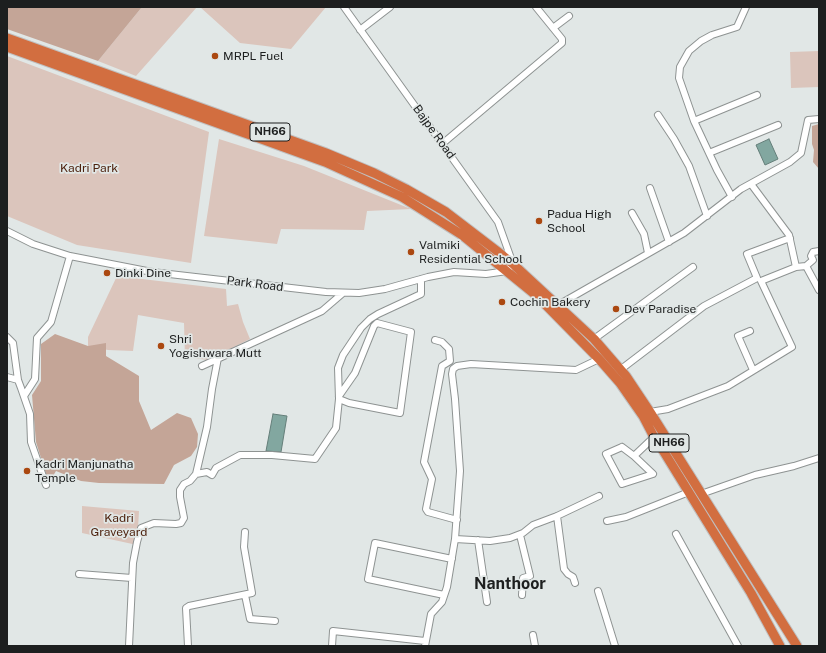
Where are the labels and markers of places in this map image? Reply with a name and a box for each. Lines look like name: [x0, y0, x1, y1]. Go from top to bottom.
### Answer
place label: MRPL Fuel: [223, 49, 284, 63]
marker: MRPL Fuel: [210, 51, 220, 61]
place label: Padua High School: [547, 207, 611, 235]
marker: Padua High School: [534, 216, 544, 226]
place label: Valmiki Residential School: [419, 238, 523, 266]
marker: Valmiki Residential School: [406, 247, 416, 257]
place label: Dinki Dine: [115, 266, 171, 280]
marker: Dinki Dine: [102, 268, 112, 278]
place label: Cochin Bakery: [510, 295, 590, 309]
marker: Cochin Bakery: [497, 297, 507, 307]
place label: Dev Paradise: [624, 302, 696, 316]
marker: Dev Paradise: [611, 304, 621, 314]
place label: Shri Yogishwara Mutt: [169, 332, 262, 360]
marker: Shri Yogishwara Mutt: [156, 341, 166, 351]
place label: Kadri Manjunatha Temple: [35, 457, 133, 485]
marker: Kadri Manjunatha Temple: [22, 466, 32, 476]

